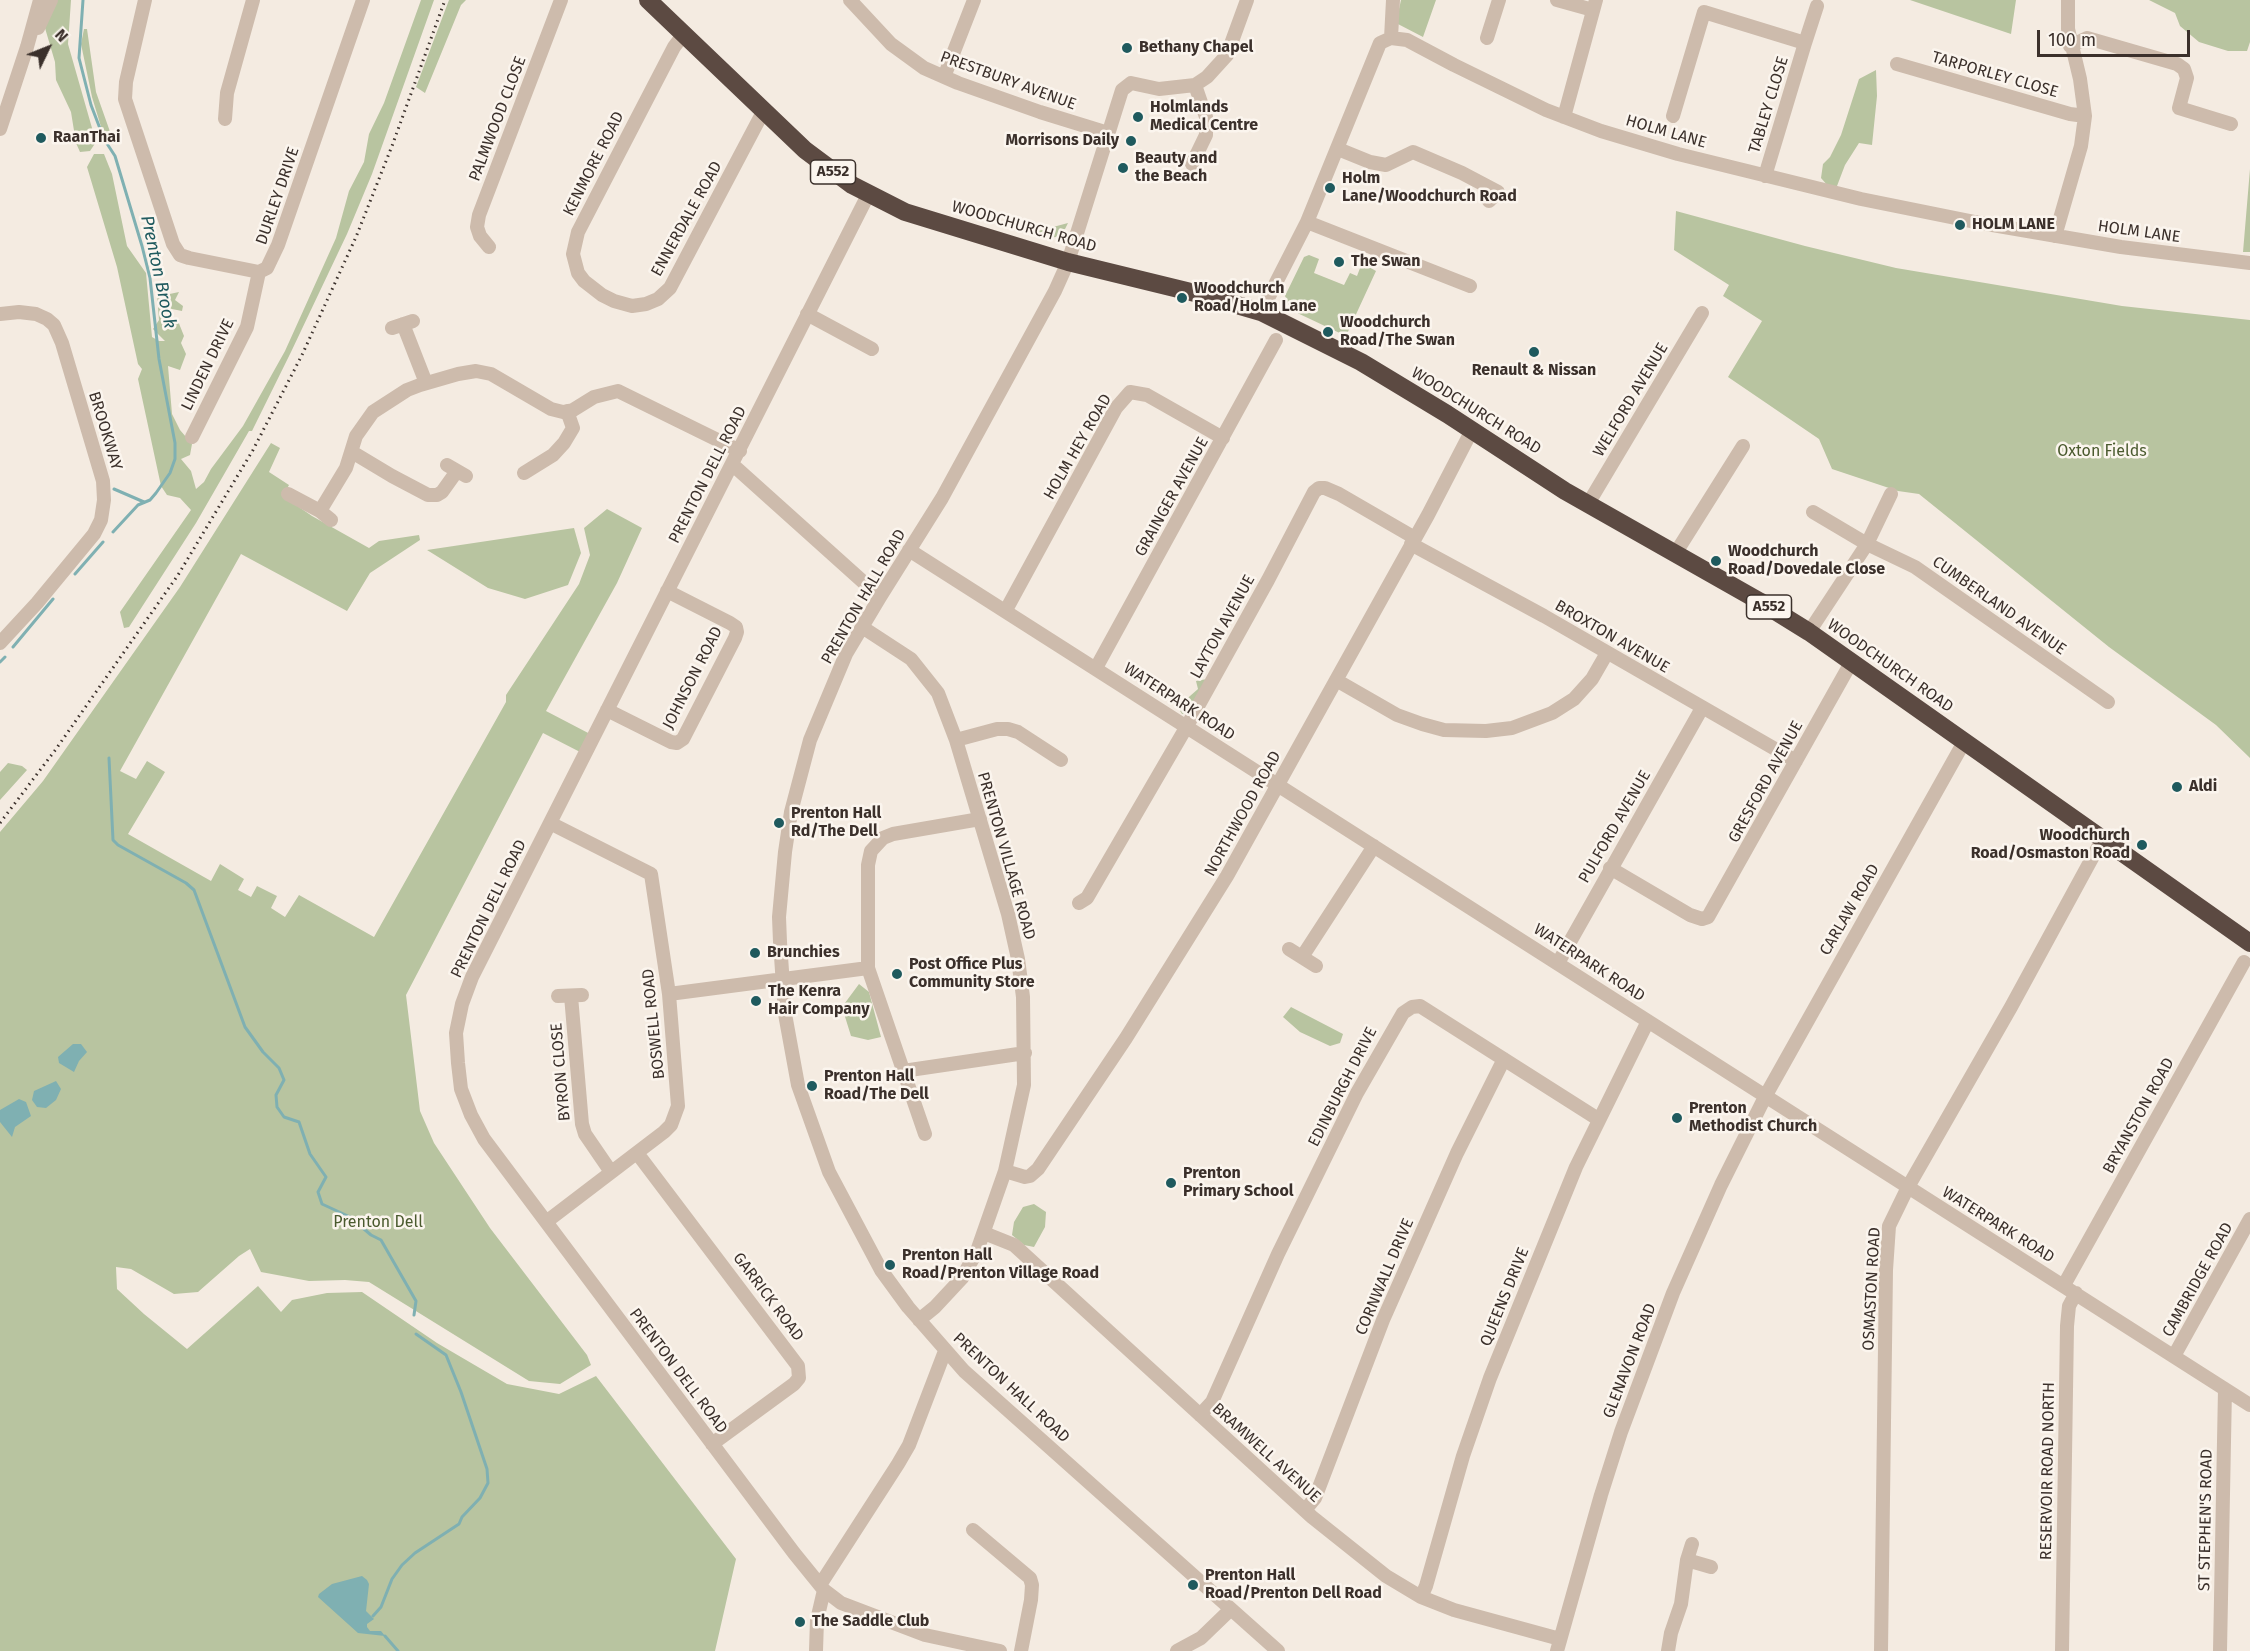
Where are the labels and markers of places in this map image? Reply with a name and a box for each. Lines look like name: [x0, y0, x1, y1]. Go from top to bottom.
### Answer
place label: Bethany Chapel: [1139, 38, 1253, 58]
marker: Bethany Chapel: [1120, 41, 1134, 55]
place label: Holmlands Medical Centre: [1150, 98, 1258, 136]
marker: Holmlands Medical Centre: [1131, 110, 1145, 124]
place label: RaanThai: [53, 128, 121, 148]
marker: RaanThai: [34, 131, 48, 145]
place label: Morrisons Daily: [1005, 131, 1119, 151]
marker: Morrisons Daily: [1124, 134, 1138, 148]
place label: Beauty and the Beach: [1135, 149, 1217, 187]
marker: Beauty and the Beach: [1116, 161, 1130, 175]
place label: Holm Lane/Woodchurch Road: [1342, 169, 1517, 207]
marker: Holm Lane/Woodchurch Road: [1323, 181, 1337, 195]
place label: HOLM LANE: [1972, 215, 2055, 235]
marker: HOLM LANE: [1953, 218, 1967, 232]
place label: The Swan: [1351, 252, 1420, 272]
marker: The Swan: [1332, 255, 1346, 269]
place label: Woodchurch Road/Holm Lane: [1194, 279, 1316, 317]
marker: Woodchurch Road/Holm Lane: [1175, 291, 1189, 305]
place label: Woodchurch Road/The Swan: [1340, 313, 1455, 351]
marker: Woodchurch Road/The Swan: [1321, 325, 1335, 339]
marker: Renault & Nissan: [1527, 345, 1541, 359]
place label: Renault & Nissan: [1472, 361, 1596, 381]
place label: Woodchurch Road/Dovedale Close: [1728, 542, 1885, 580]
marker: Woodchurch Road/Dovedale Close: [1709, 554, 1723, 568]
place label: Aldi: [2189, 777, 2217, 797]
marker: Aldi: [2170, 780, 2184, 794]
place label: Prenton Hall Rd/The Dell: [791, 804, 881, 842]
marker: Prenton Hall Rd/The Dell: [772, 816, 786, 830]
place label: Woodchurch Road/Osmaston Road: [1971, 826, 2130, 864]
marker: Woodchurch Road/Osmaston Road: [2135, 838, 2149, 852]
place label: Brunchies: [767, 943, 840, 963]
marker: Brunchies: [748, 946, 762, 960]
place label: Post Office Plus Community Store: [909, 955, 1034, 993]
marker: Post Office Plus Community Store: [890, 967, 904, 981]
place label: The Kenra Hair Company: [768, 982, 869, 1020]
marker: The Kenra Hair Company: [749, 994, 763, 1008]
place label: Prenton Hall Road/The Dell: [824, 1067, 929, 1105]
marker: Prenton Hall Road/The Dell: [805, 1079, 819, 1093]
place label: Prenton Methodist Church: [1689, 1099, 1817, 1137]
marker: Prenton Methodist Church: [1670, 1111, 1684, 1125]
place label: Prenton Primary School: [1183, 1164, 1293, 1202]
marker: Prenton Primary School: [1164, 1176, 1178, 1190]
place label: Prenton Hall Road/Prenton Village Road: [902, 1246, 1099, 1284]
marker: Prenton Hall Road/Prenton Village Road: [883, 1258, 897, 1272]
place label: Prenton Hall Road/Prenton Dell Road: [1205, 1566, 1382, 1604]
marker: Prenton Hall Road/Prenton Dell Road: [1186, 1578, 1200, 1592]
place label: The Saddle Club: [812, 1612, 929, 1632]
marker: The Saddle Club: [793, 1615, 807, 1629]

